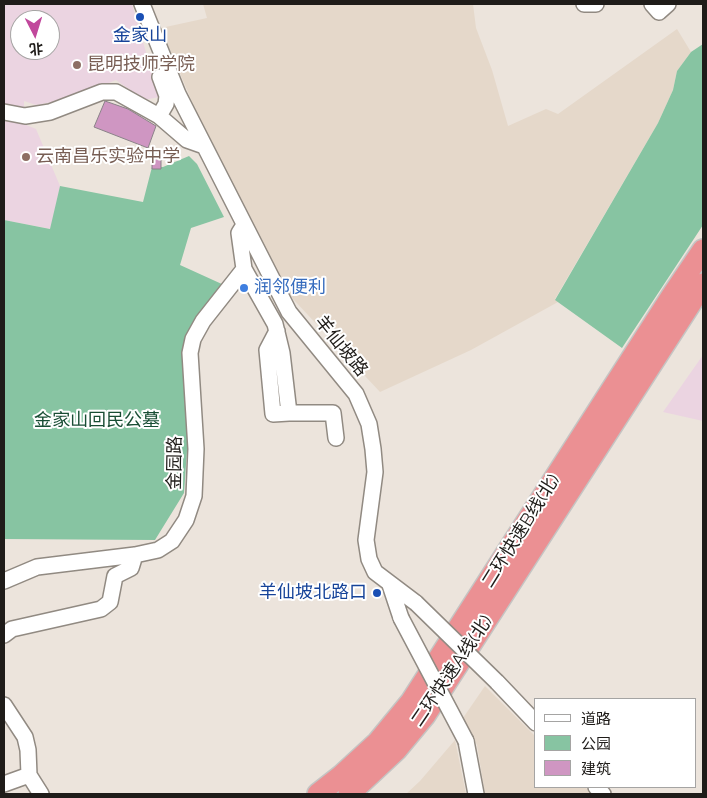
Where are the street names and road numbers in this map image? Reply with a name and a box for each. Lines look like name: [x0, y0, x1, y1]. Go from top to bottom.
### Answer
street label: 羊仙坡路: [310, 311, 372, 381]
street label: 金园路: [164, 436, 186, 490]
street label: 二环快速B线(北): [477, 470, 565, 592]
street label: 二环快速A线(北): [407, 611, 497, 731]

